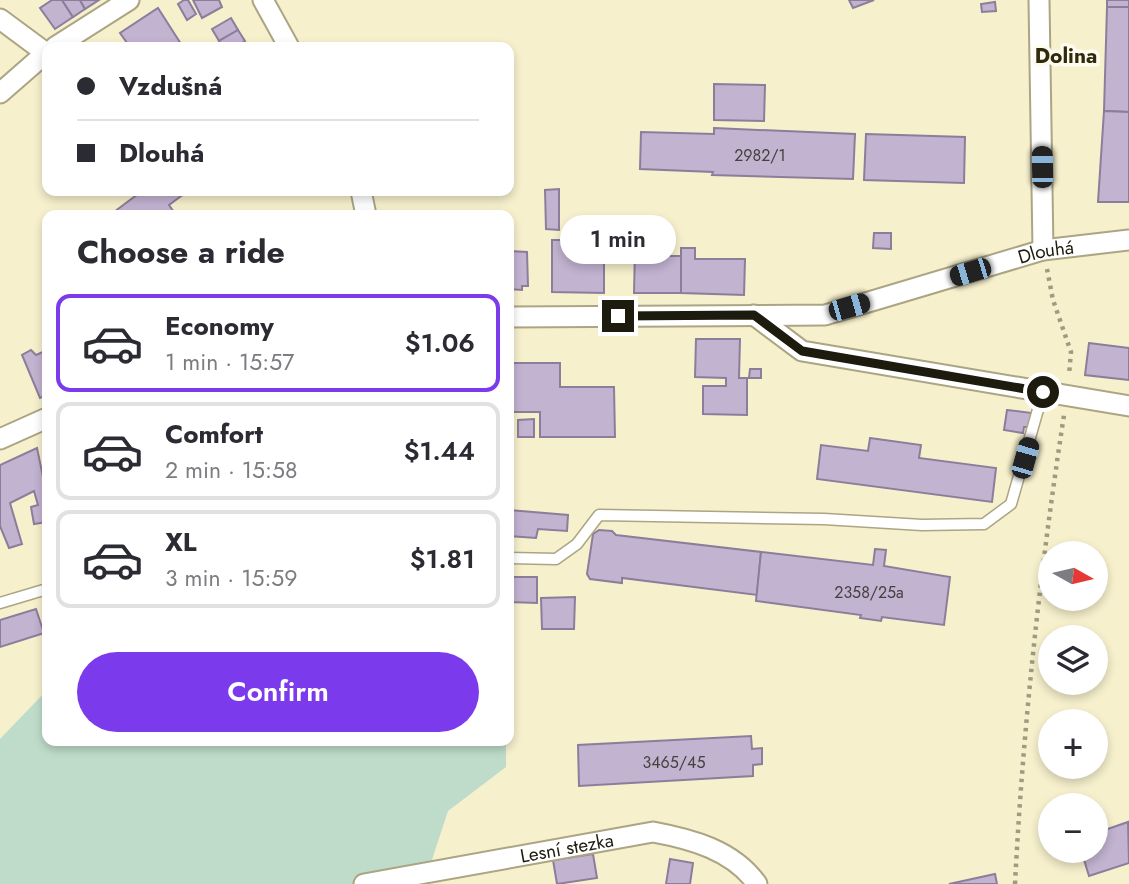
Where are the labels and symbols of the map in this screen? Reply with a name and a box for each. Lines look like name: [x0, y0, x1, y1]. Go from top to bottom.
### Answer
district label: Dolina: [1035, 41, 1097, 71]
house number: 2982/1: [734, 144, 786, 167]
car: [1032, 146, 1053, 188]
callout: 1 min: [560, 215, 676, 264]
street label: Dlouhá: [1014, 234, 1075, 271]
car: [947, 256, 994, 288]
car: [826, 291, 873, 323]
route end: [602, 300, 634, 332]
route start: [1027, 376, 1059, 408]
car: [1010, 435, 1041, 481]
north arrow: [1038, 541, 1108, 611]
house number: 2358/25a: [834, 581, 904, 604]
house number: 3465/45: [643, 751, 705, 774]
street label: Lesní stezka: [518, 826, 616, 870]

